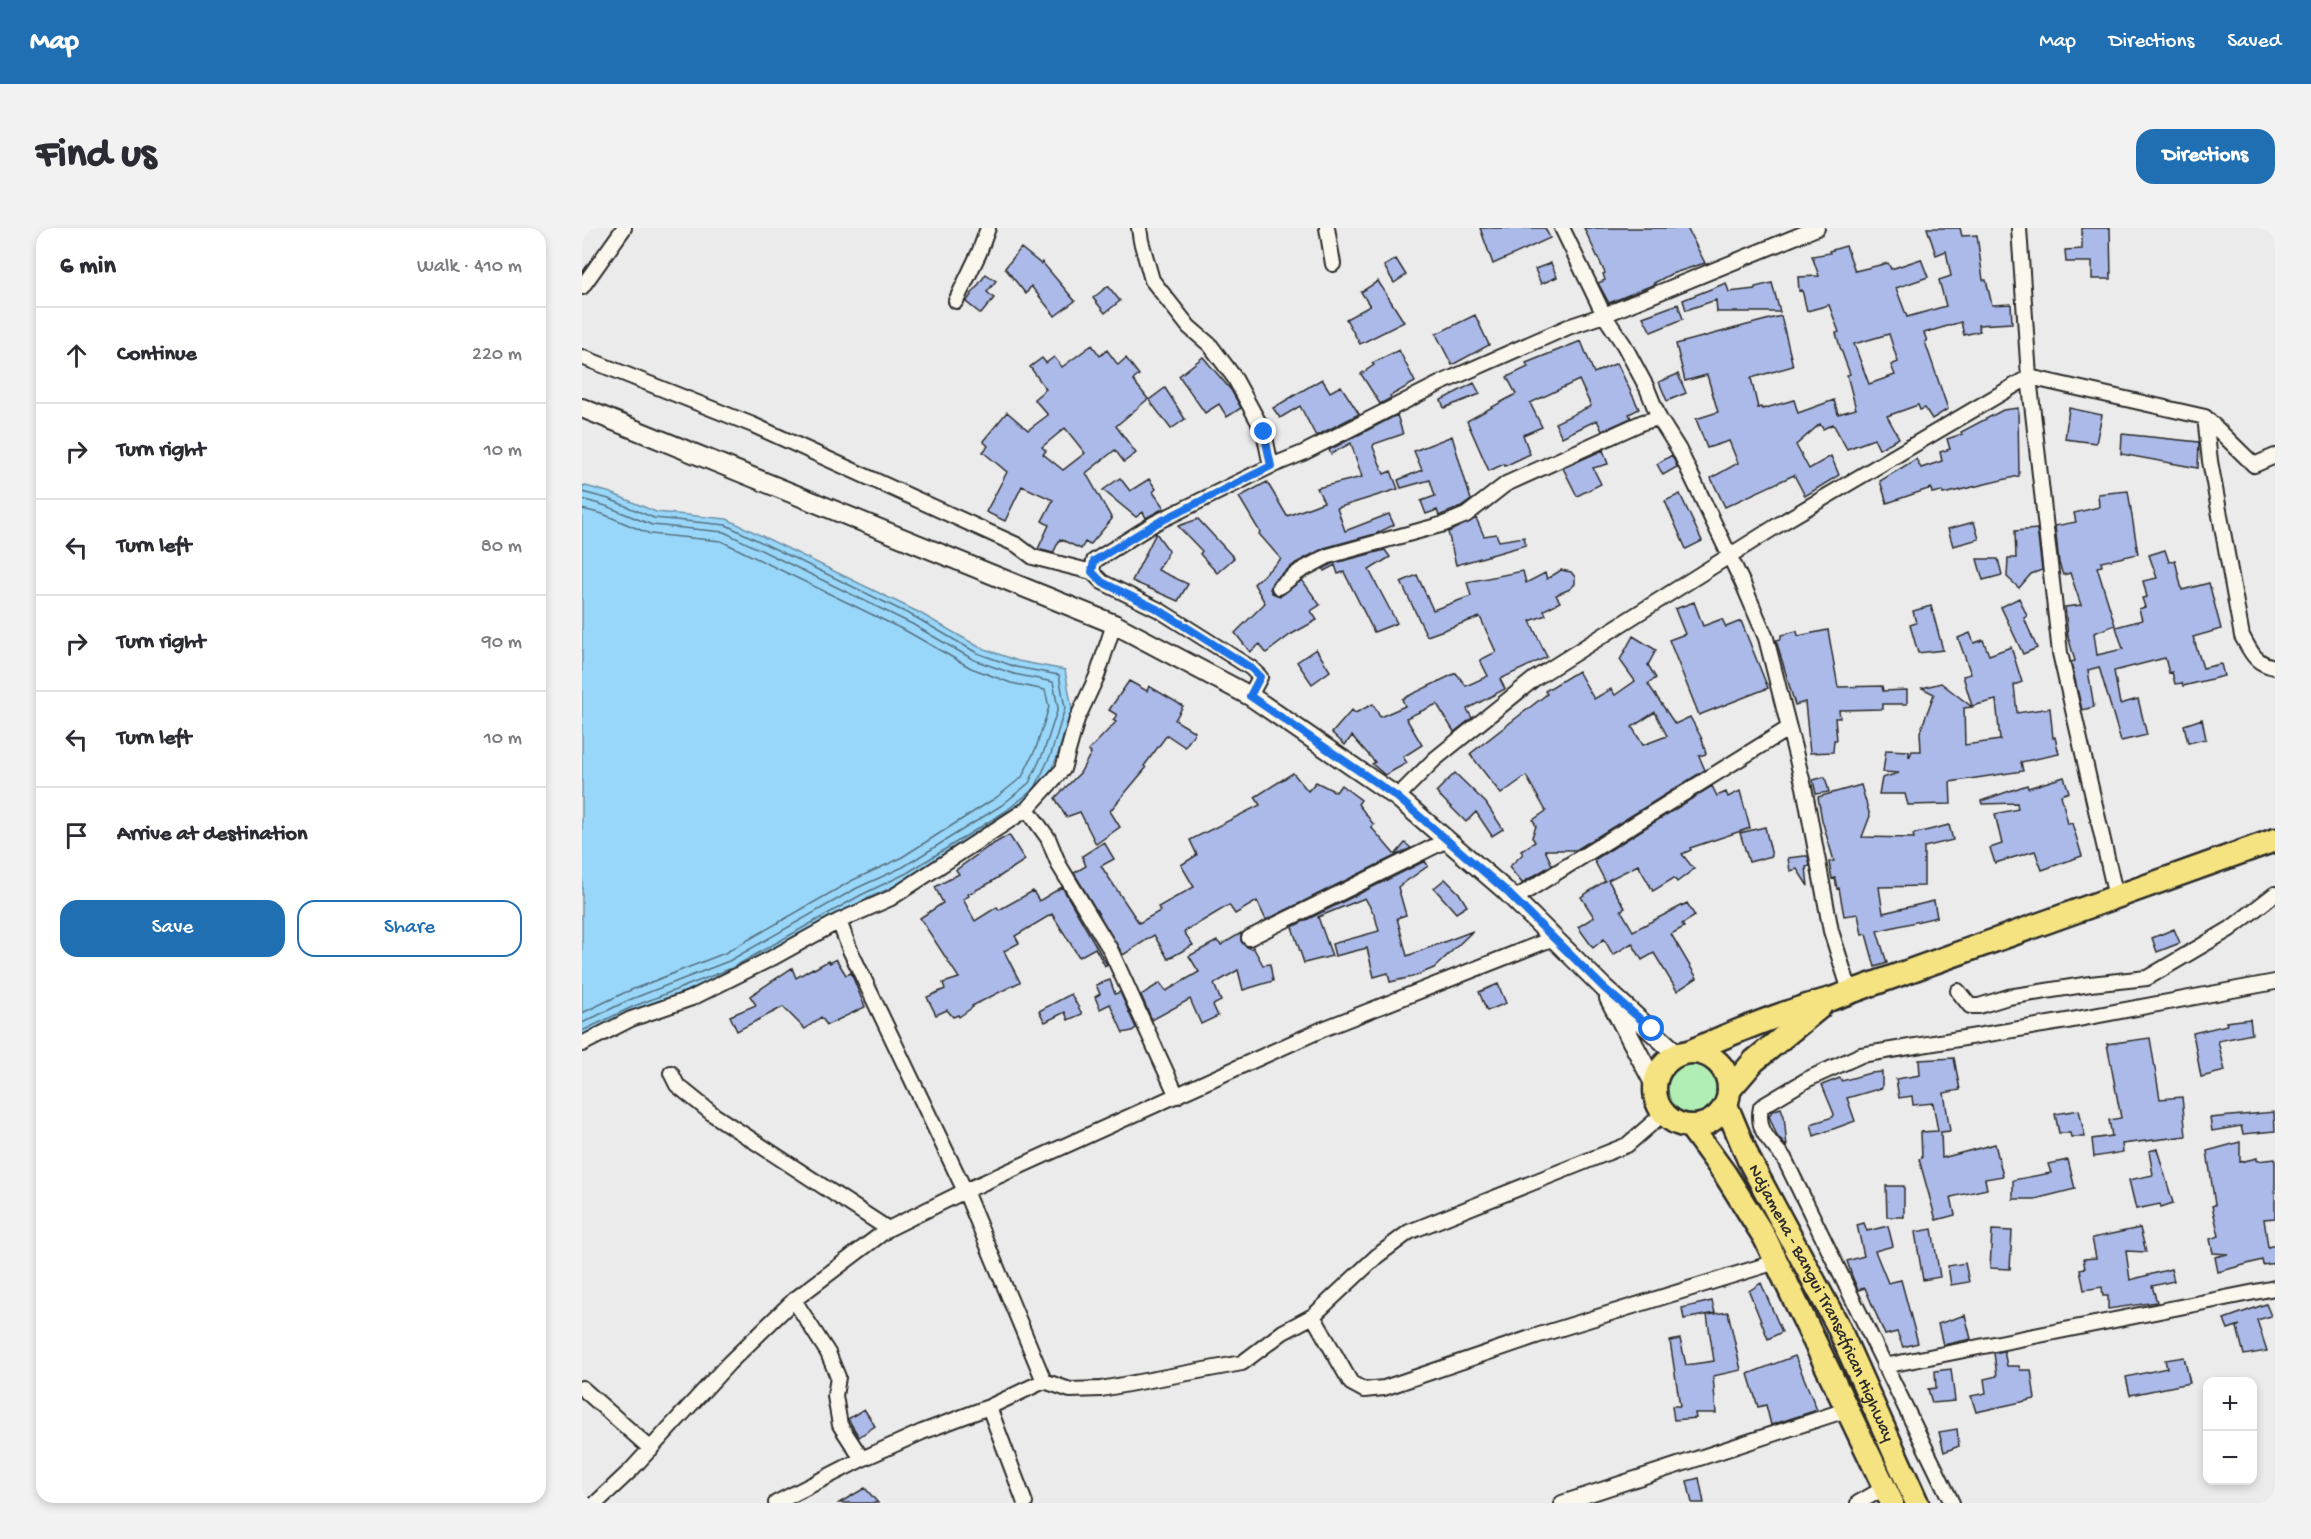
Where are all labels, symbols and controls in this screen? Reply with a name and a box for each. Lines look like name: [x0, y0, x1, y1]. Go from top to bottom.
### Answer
text: Map: [30, 26, 79, 59]
text: Map: [2039, 30, 2076, 55]
text: Directions: [2109, 30, 2194, 55]
text: Saved: [2227, 30, 2281, 55]
button: Directions: [2136, 129, 2275, 184]
text: Find us: [36, 132, 156, 181]
text: 6 min: [60, 252, 116, 283]
text: Walk · 410 m: [417, 256, 522, 279]
icon: ahead: [60, 339, 93, 372]
text: Continue: [117, 342, 197, 368]
text: 220 m: [472, 344, 522, 367]
route end: [1250, 418, 1276, 444]
icon: right: [60, 435, 93, 468]
text: Turn right: [117, 438, 205, 464]
text: 10 m: [484, 440, 522, 463]
icon: left: [60, 531, 93, 564]
text: Turn left: [117, 534, 191, 560]
text: 80 m: [481, 536, 522, 559]
icon: right: [60, 627, 93, 660]
text: Turn right: [117, 630, 205, 656]
text: 90 m: [482, 632, 522, 655]
icon: left: [60, 723, 93, 756]
text: Turn left: [117, 726, 191, 752]
text: 10 m: [484, 728, 522, 751]
icon: arrive: [60, 819, 93, 852]
text: Arrive at destination: [117, 822, 307, 848]
button: Save: [60, 900, 285, 957]
button: Share: [297, 900, 522, 957]
route start: [1638, 1015, 1664, 1041]
street label: Ndjamena - Bangui Transafrican Highway: [1743, 1161, 1899, 1445]
map controls: [2203, 1377, 2257, 1485]
button: +: [2203, 1377, 2257, 1431]
button: −: [2203, 1431, 2257, 1485]

